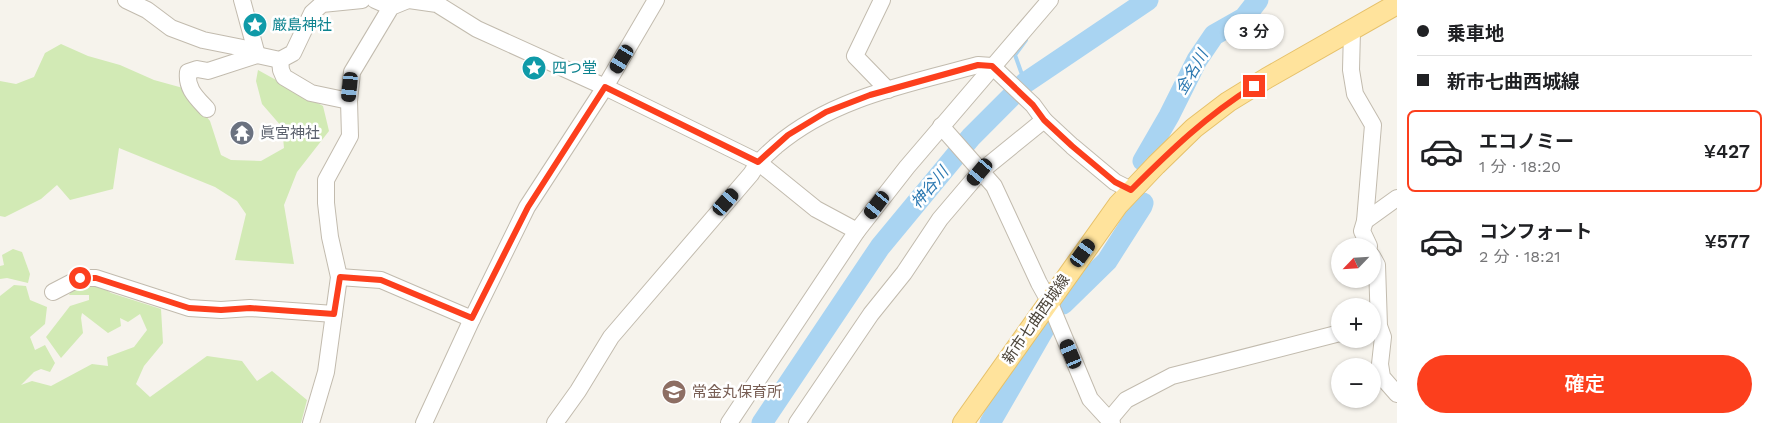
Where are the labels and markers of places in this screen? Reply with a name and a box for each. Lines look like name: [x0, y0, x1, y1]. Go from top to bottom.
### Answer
place icon: 厳島神社: [242, 12, 268, 38]
place label: 厳島神社: [272, 16, 332, 34]
place icon: 四つ堂: [521, 55, 547, 81]
place label: 四つ堂: [552, 59, 597, 77]
temple icon: 眞宮神社: [229, 120, 255, 146]
place label: 眞宮神社: [260, 124, 320, 142]
school or university icon: 常金丸保育所: [661, 379, 687, 405]
place label: 常金丸保育所: [692, 383, 782, 401]

